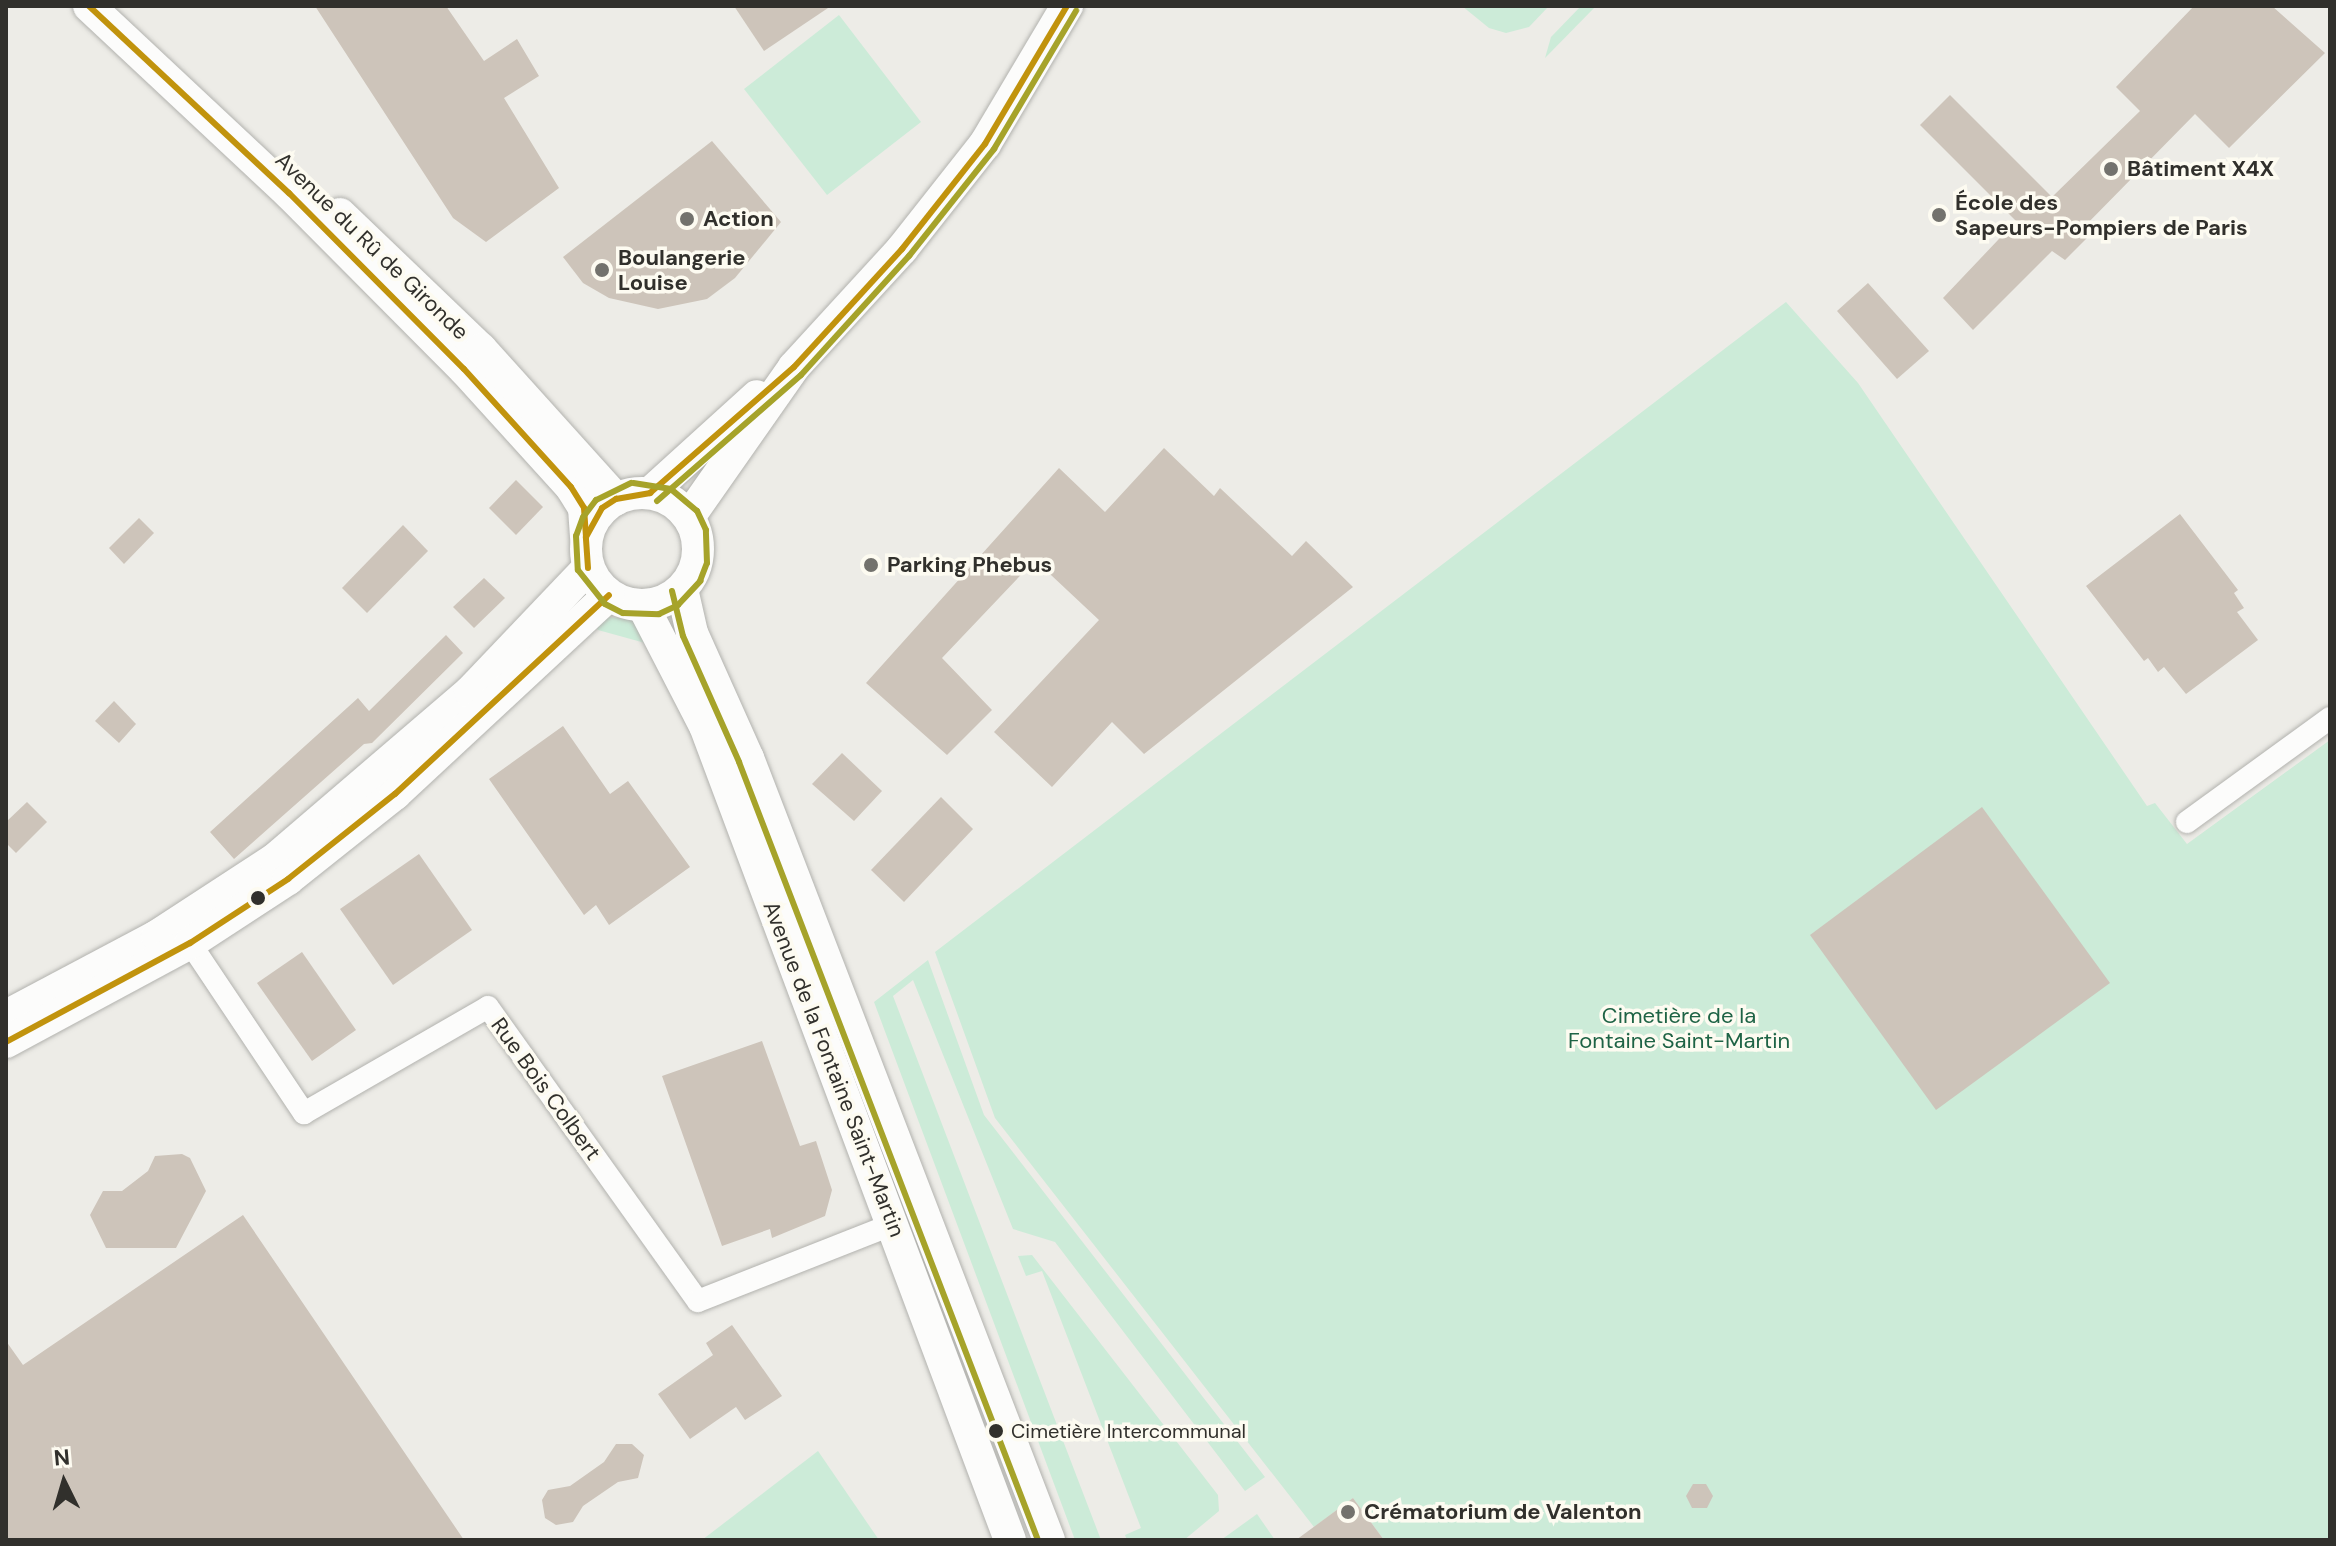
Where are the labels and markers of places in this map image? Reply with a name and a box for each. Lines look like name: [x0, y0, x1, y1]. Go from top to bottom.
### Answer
place label: Bâtiment X4X: [2127, 156, 2274, 182]
marker: Bâtiment X4X: [2102, 160, 2120, 178]
place label: École des Sapeurs-Pompiers de Paris: [1955, 189, 2248, 240]
place label: Action: [703, 206, 774, 232]
marker: École des Sapeurs-Pompiers de Paris: [1930, 206, 1948, 224]
marker: Action: [678, 210, 696, 228]
place label: Boulangerie Louise: [618, 244, 746, 296]
marker: Boulangerie Louise: [593, 261, 611, 279]
place label: Parking Phebus: [887, 552, 1052, 578]
marker: Parking Phebus: [862, 556, 880, 574]
unlabelled marker: [250, 890, 266, 906]
place label: Cimetière Intercommunal: [1011, 1419, 1246, 1443]
marker: Cimetière Intercommunal: [988, 1423, 1004, 1439]
place label: Crématorium de Valenton: [1364, 1499, 1642, 1525]
marker: Crématorium de Valenton: [1339, 1503, 1357, 1521]

